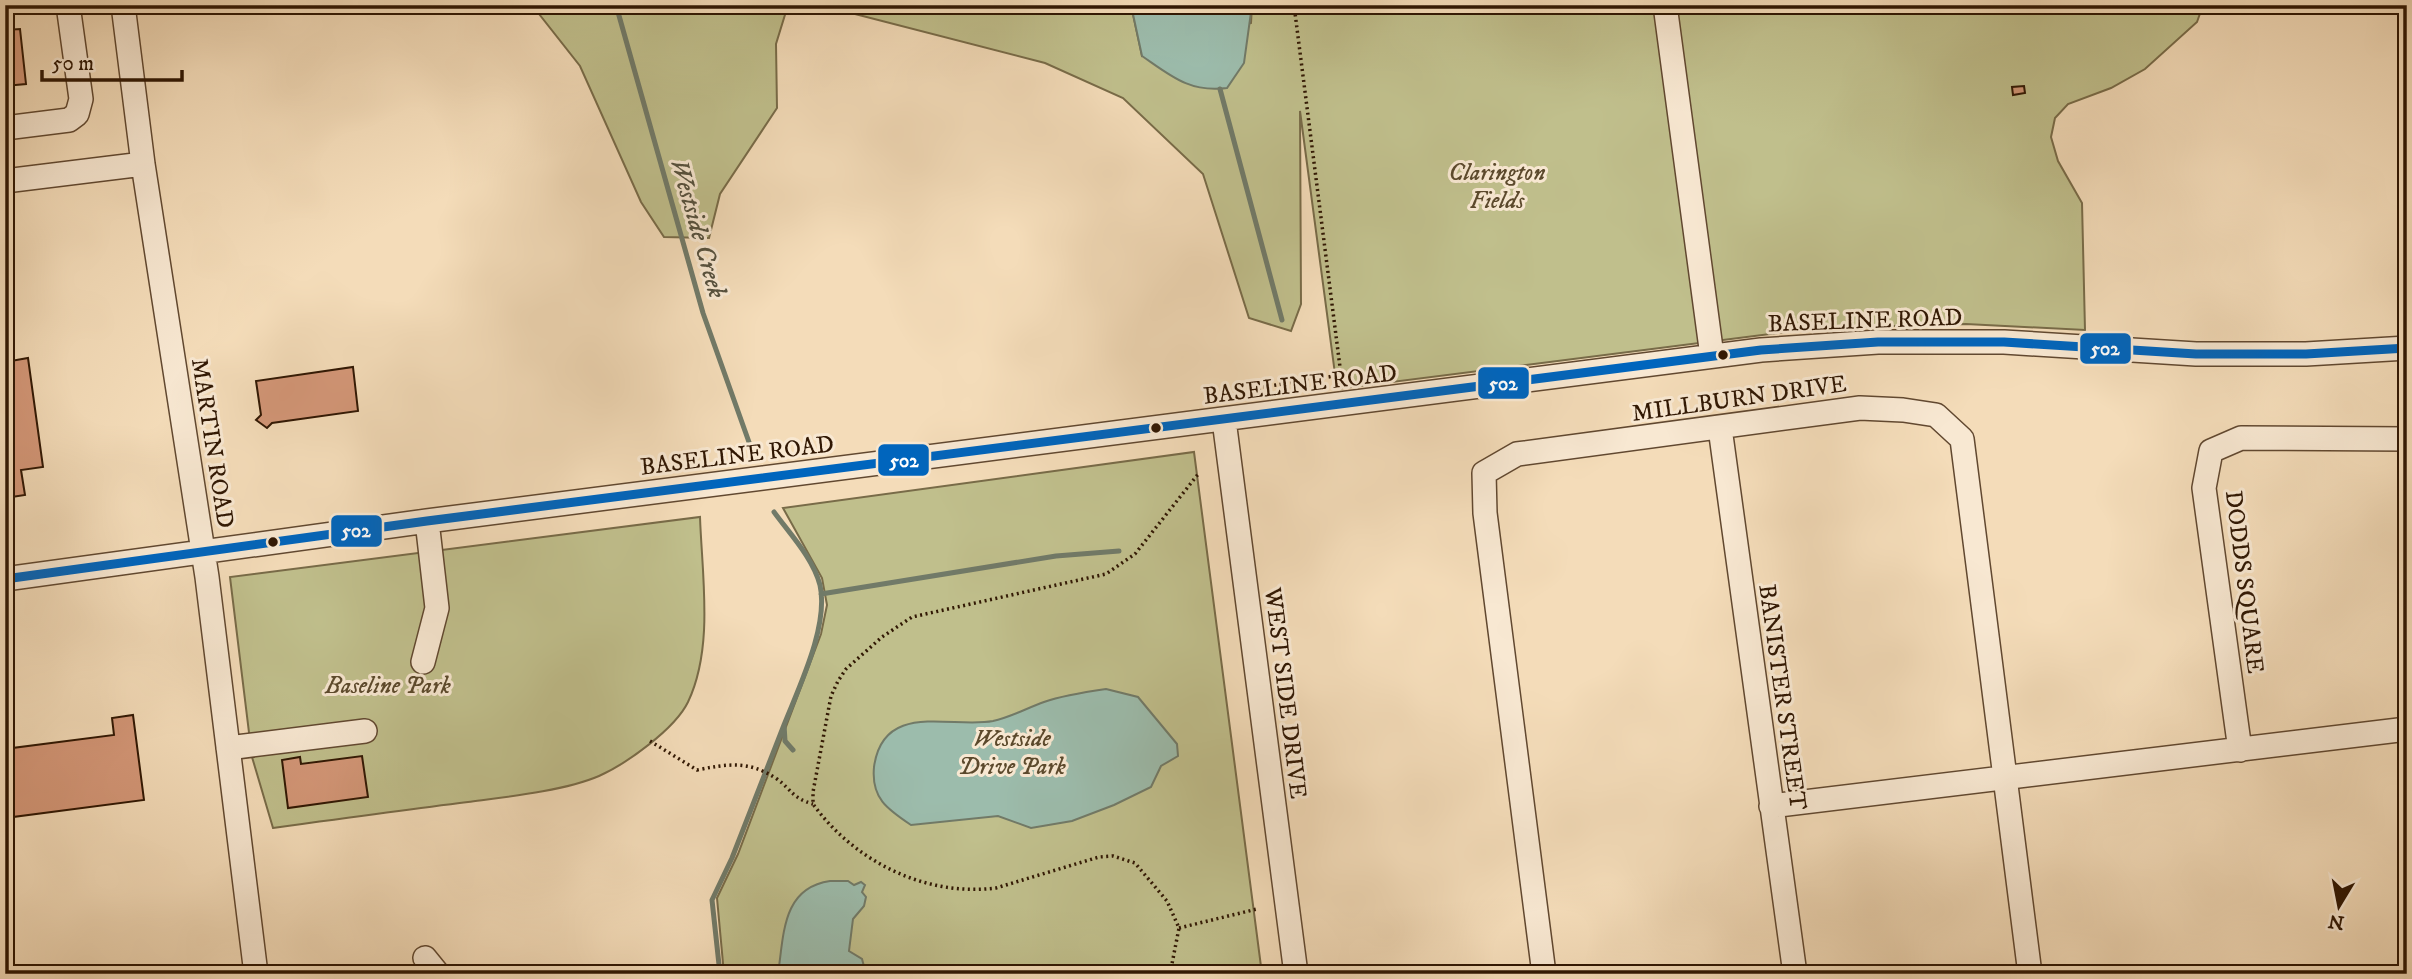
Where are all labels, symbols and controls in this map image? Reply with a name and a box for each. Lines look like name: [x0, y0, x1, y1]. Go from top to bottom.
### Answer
scale bar: [42, 38, 182, 82]
text: 50 m: [52, 51, 94, 77]
water label: Westside Creek: [662, 155, 733, 302]
park label: Clarington Fields: [1449, 158, 1545, 216]
street label: BASELINE ROAD: [1767, 303, 1963, 339]
line badge: 502: [2079, 332, 2132, 365]
text: 502: [2089, 338, 2120, 361]
unlabelled marker: [1716, 348, 1730, 362]
street label: MARTIN ROAD: [184, 356, 240, 530]
street label: BASELINE ROAD: [1202, 358, 1399, 412]
line badge: 502: [1477, 366, 1530, 400]
street label: MILLBURN DRIVE: [1630, 369, 1848, 429]
text: 502: [1487, 373, 1518, 396]
unlabelled marker: [1149, 421, 1163, 435]
street label: BASELINE ROAD: [639, 429, 836, 483]
line badge: 502: [877, 443, 930, 477]
text: 502: [888, 450, 919, 473]
street label: DODDS SQUARE: [2218, 489, 2270, 675]
line badge: 502: [330, 514, 383, 548]
text: 502: [340, 520, 371, 543]
unlabelled marker: [266, 535, 280, 549]
street label: BANISTER STREET: [1751, 582, 1813, 812]
street label: WEST SIDE DRIVE: [1257, 585, 1313, 801]
park label: Baseline Park: [324, 671, 451, 701]
park label: Westside Drive Park: [958, 724, 1066, 782]
north arrow: [2304, 870, 2374, 940]
text: N: [2326, 909, 2346, 934]

